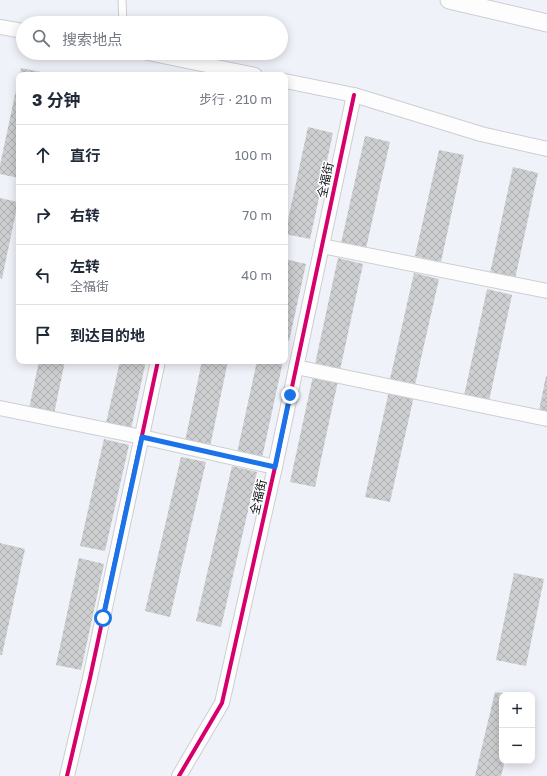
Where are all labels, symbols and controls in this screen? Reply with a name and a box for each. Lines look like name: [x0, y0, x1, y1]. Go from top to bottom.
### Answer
search box: [16, 16, 288, 60]
icon: search: [30, 27, 52, 49]
text: 搜索地点: [62, 30, 122, 48]
text: 3 分钟: [32, 89, 81, 110]
text: 步行 · 210 m: [199, 91, 272, 107]
icon: ahead: [32, 144, 54, 166]
text: 直行: [70, 146, 100, 164]
text: 100 m: [235, 147, 272, 163]
street label: 全福街: [314, 161, 336, 199]
icon: right: [32, 204, 54, 226]
text: 右转: [70, 206, 100, 224]
text: 70 m: [242, 207, 272, 223]
text: 左转: [70, 257, 100, 275]
icon: left: [32, 264, 54, 286]
text: 40 m: [241, 267, 272, 283]
text: 全福街: [70, 278, 109, 294]
icon: arrive: [32, 324, 54, 346]
text: 到达目的地: [70, 326, 145, 344]
route end: [281, 386, 299, 404]
street label: 全福街: [247, 478, 269, 516]
route start: [94, 609, 112, 627]
map controls: [499, 692, 535, 764]
button: +: [499, 692, 535, 728]
button: −: [499, 728, 535, 764]

